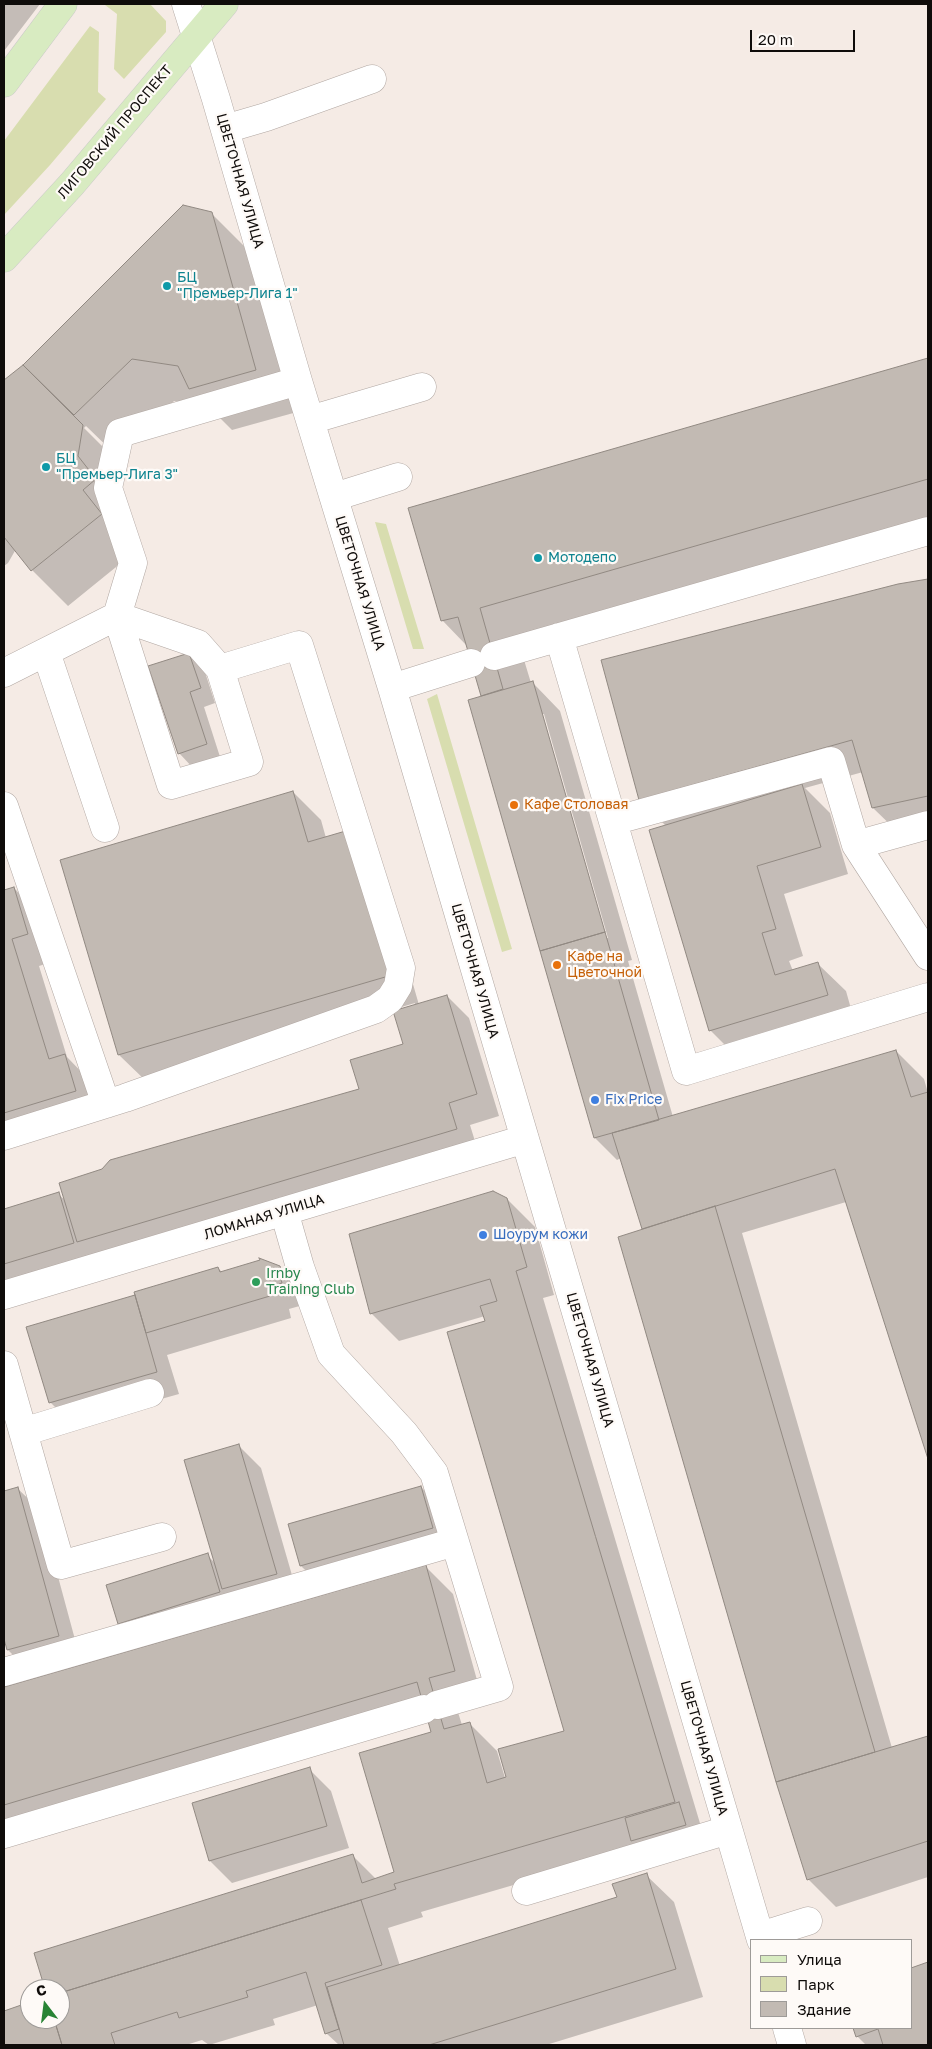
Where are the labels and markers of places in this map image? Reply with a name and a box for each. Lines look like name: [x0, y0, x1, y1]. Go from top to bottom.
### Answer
place label: БЦ "Премьер-Лига 1": [177, 270, 298, 302]
marker: БЦ "Премьер-Лига 1": [161, 280, 173, 292]
place label: БЦ "Премьер-Лига 3": [56, 451, 178, 484]
marker: БЦ "Премьер-Лига 3": [40, 461, 52, 473]
place label: Мотодепо: [548, 550, 617, 566]
marker: Мотодепо: [532, 552, 544, 564]
place label: Кафе Столовая: [524, 797, 628, 813]
marker: Кафе Столовая: [508, 799, 520, 811]
place label: Кафе на Цветочной: [567, 949, 642, 982]
marker: Кафе на Цветочной: [551, 959, 563, 971]
place label: Fix Price: [605, 1092, 662, 1108]
marker: Fix Price: [589, 1094, 601, 1106]
place label: Шоурум кожи: [493, 1227, 588, 1243]
marker: Шоурум кожи: [477, 1229, 489, 1241]
place label: Irnby Training Club: [266, 1266, 355, 1298]
marker: Irnby Training Club: [250, 1276, 262, 1288]

